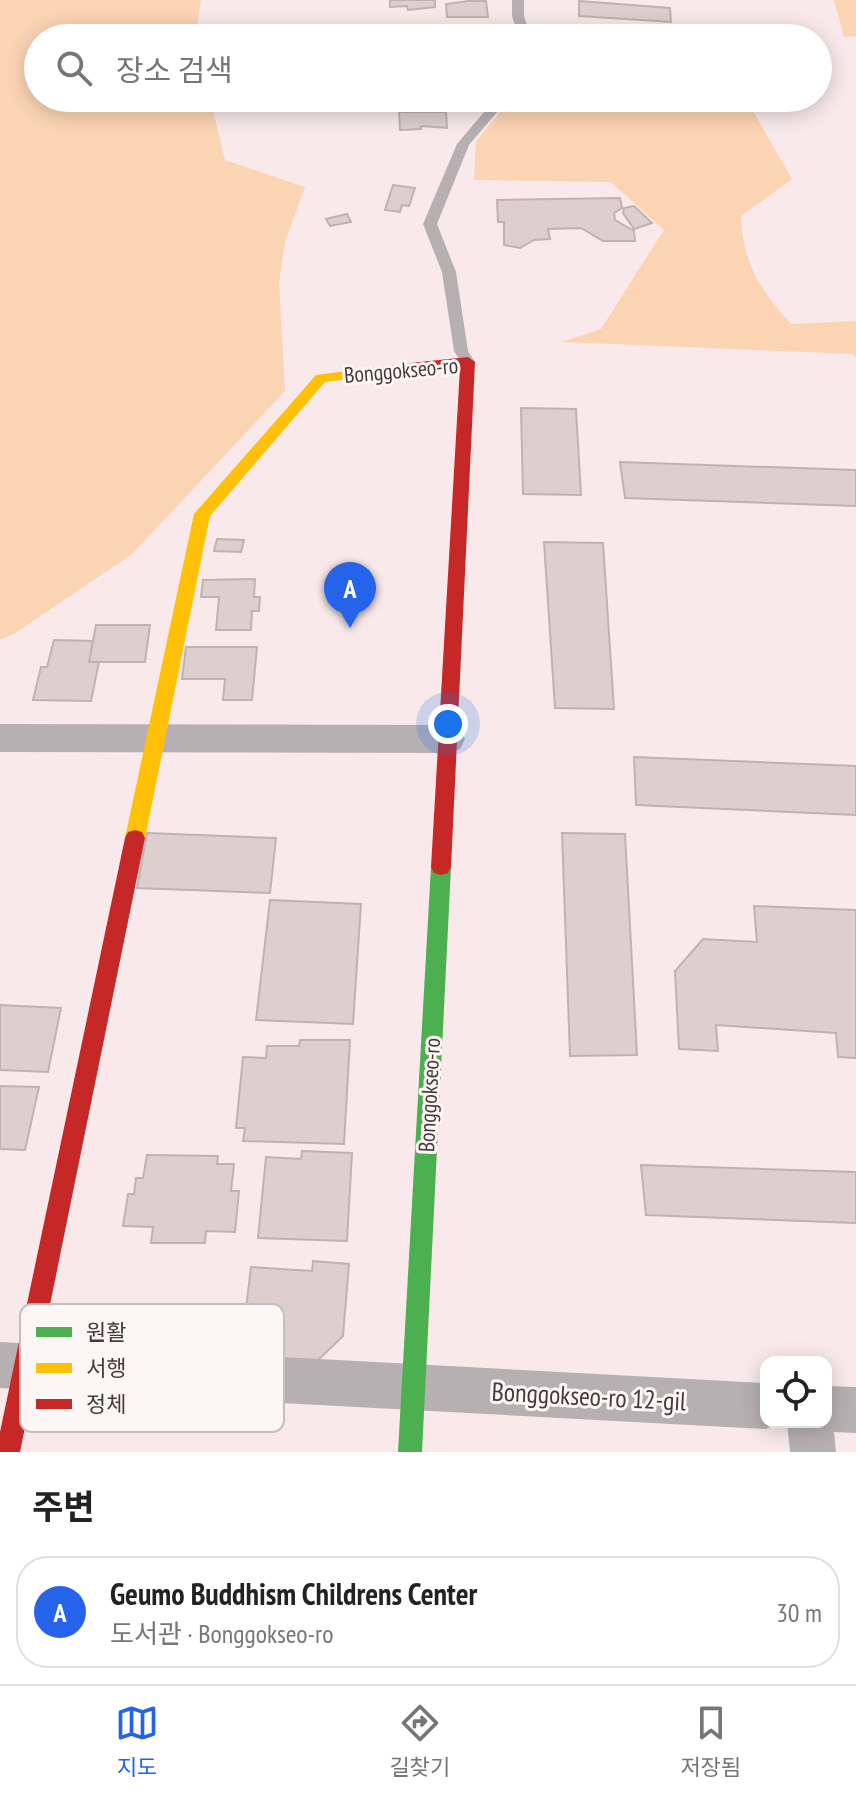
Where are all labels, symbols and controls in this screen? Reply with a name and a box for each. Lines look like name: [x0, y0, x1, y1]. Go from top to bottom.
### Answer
search box: [24, 24, 832, 112]
icon: search: [52, 46, 96, 90]
text: 장소 검색: [116, 50, 233, 89]
street label: Bonggokseo-ro: [343, 351, 459, 389]
pin: A: [324, 562, 376, 628]
your location: [428, 704, 468, 744]
street label: Bonggokseo-ro: [412, 1037, 446, 1153]
legend: [20, 1304, 284, 1432]
text: 원활: [86, 1318, 126, 1346]
text: 서행: [86, 1354, 126, 1382]
map controls: [760, 1356, 832, 1428]
button: locate: [760, 1356, 832, 1428]
street label: Bonggokseo-ro 12-gil: [491, 1374, 687, 1418]
text: 정체: [86, 1390, 126, 1418]
text: 주변: [32, 1484, 95, 1528]
text: Geumo Buddhism Childrens Center: [110, 1574, 477, 1613]
text: A: [53, 1596, 67, 1629]
text: 30 m: [776, 1596, 822, 1629]
text: 도서관 · Bonggokseo-ro: [110, 1617, 333, 1650]
tab: 지도: [115, 1701, 159, 1781]
tab: 길찾기: [389, 1701, 450, 1781]
tab: 저장됨: [680, 1701, 741, 1781]

